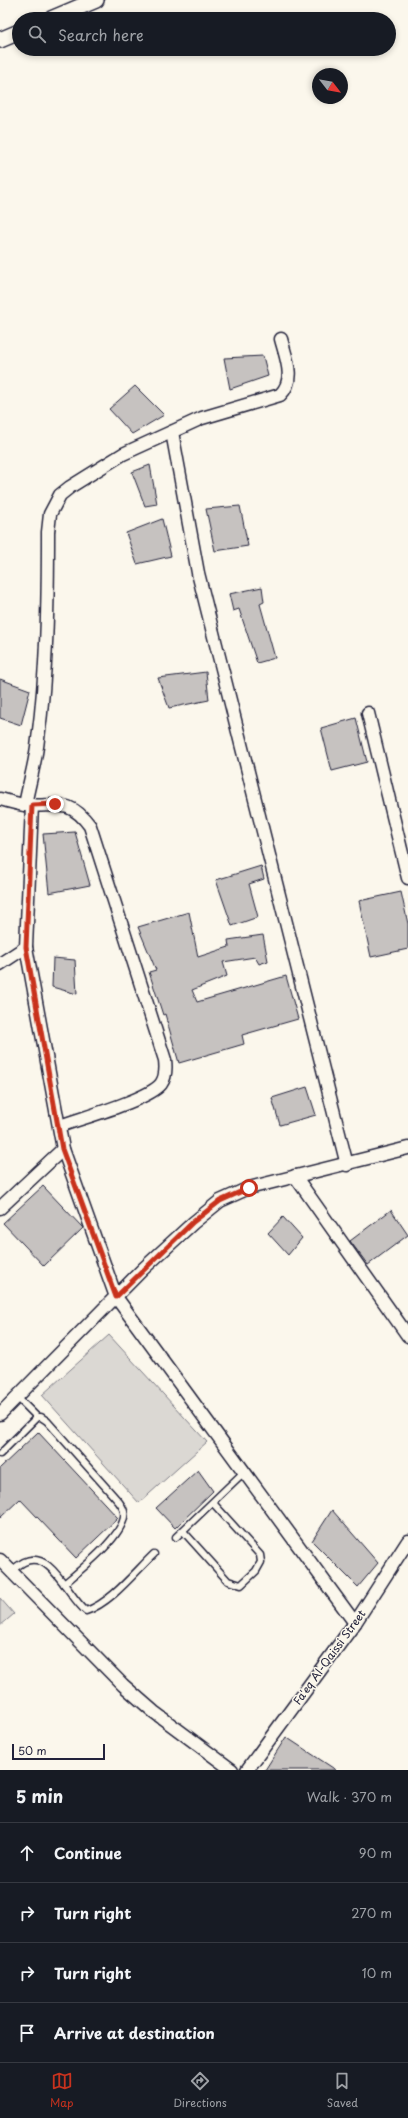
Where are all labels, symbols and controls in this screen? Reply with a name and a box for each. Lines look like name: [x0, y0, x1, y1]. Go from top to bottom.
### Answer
search box: [12, 12, 396, 56]
icon: search: [26, 23, 48, 45]
text: Search here: [58, 23, 144, 46]
north arrow: [312, 68, 348, 104]
route end: [46, 795, 64, 813]
route start: [240, 1179, 258, 1197]
street label: Fa'eq Al-Qaissi Street: [289, 1605, 370, 1708]
scale bar: [12, 1742, 105, 1761]
text: 50 m: [18, 1742, 47, 1759]
text: 5 min: [16, 1783, 63, 1809]
text: Walk · 370 m: [307, 1787, 392, 1806]
text: Continue: [54, 1841, 122, 1864]
icon: ahead: [16, 1842, 38, 1864]
text: 90 m: [359, 1843, 392, 1862]
text: Turn right: [54, 1901, 131, 1924]
icon: right: [16, 1902, 38, 1924]
text: 270 m: [351, 1903, 392, 1922]
text: Turn right: [54, 1961, 131, 1984]
icon: right: [16, 1962, 38, 1984]
text: 10 m: [362, 1963, 392, 1982]
text: Arrive at destination: [54, 2021, 215, 2044]
icon: arrive: [16, 2022, 38, 2044]
tab: Map: [50, 2070, 73, 2111]
tab: Directions: [173, 2070, 227, 2111]
tab: Saved: [327, 2070, 358, 2111]

